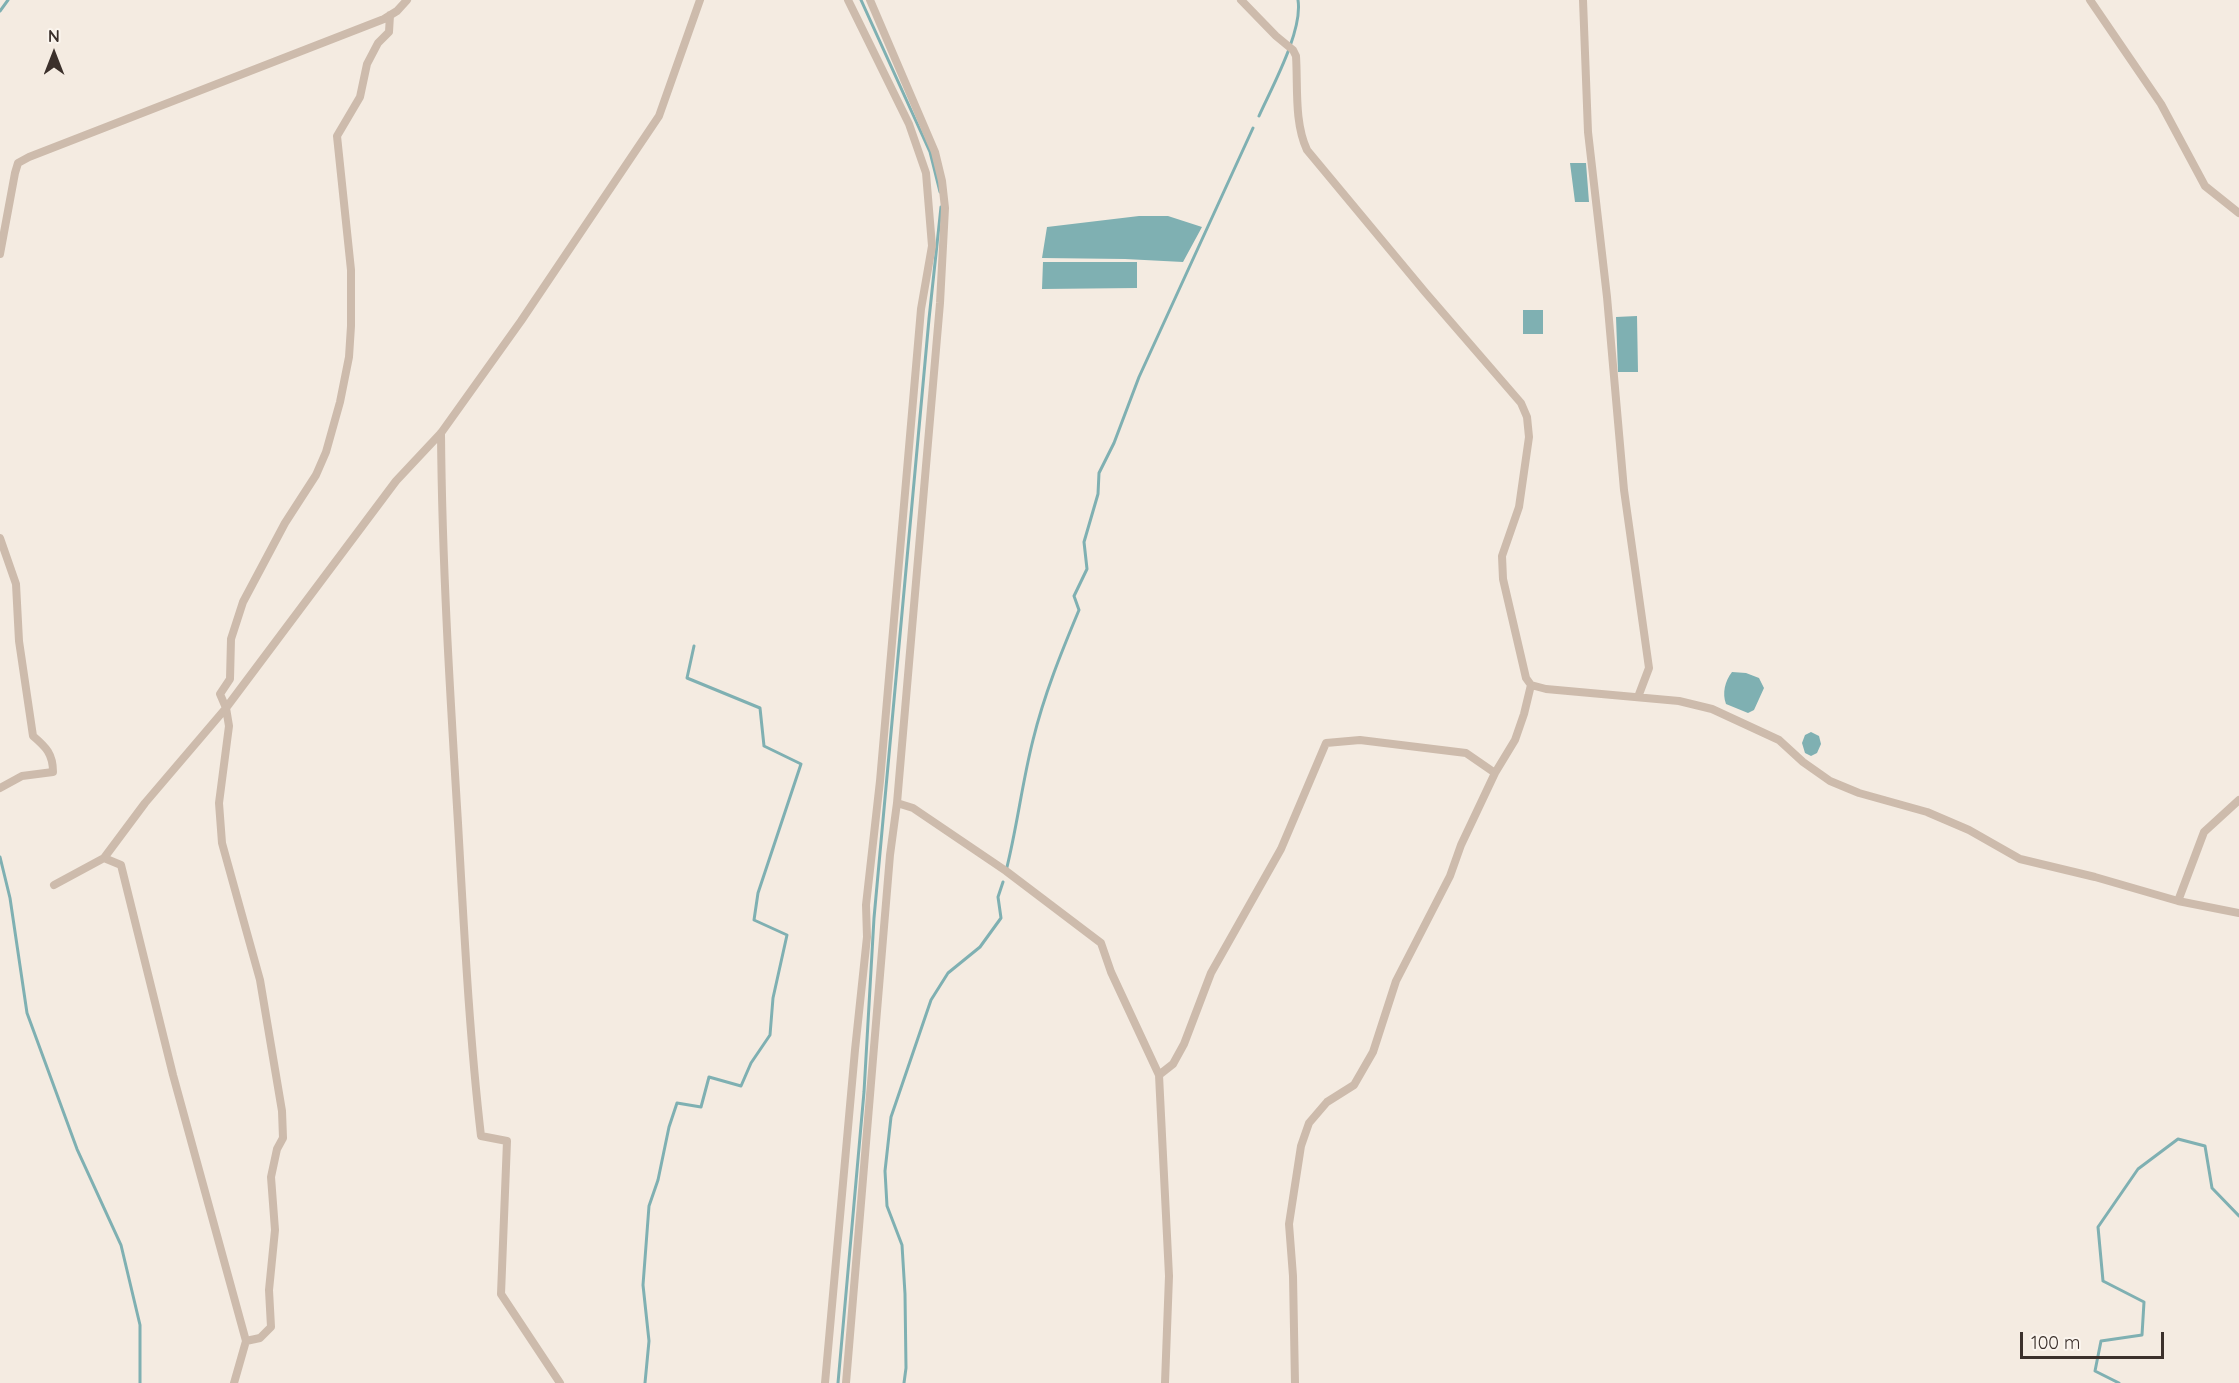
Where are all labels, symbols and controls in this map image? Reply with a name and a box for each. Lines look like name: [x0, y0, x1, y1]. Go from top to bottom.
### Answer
north arrow: [24, 24, 84, 84]
text: N: [48, 26, 60, 46]
scale bar: [2023, 1320, 2167, 1358]
text: 100 m: [2031, 1331, 2080, 1354]

